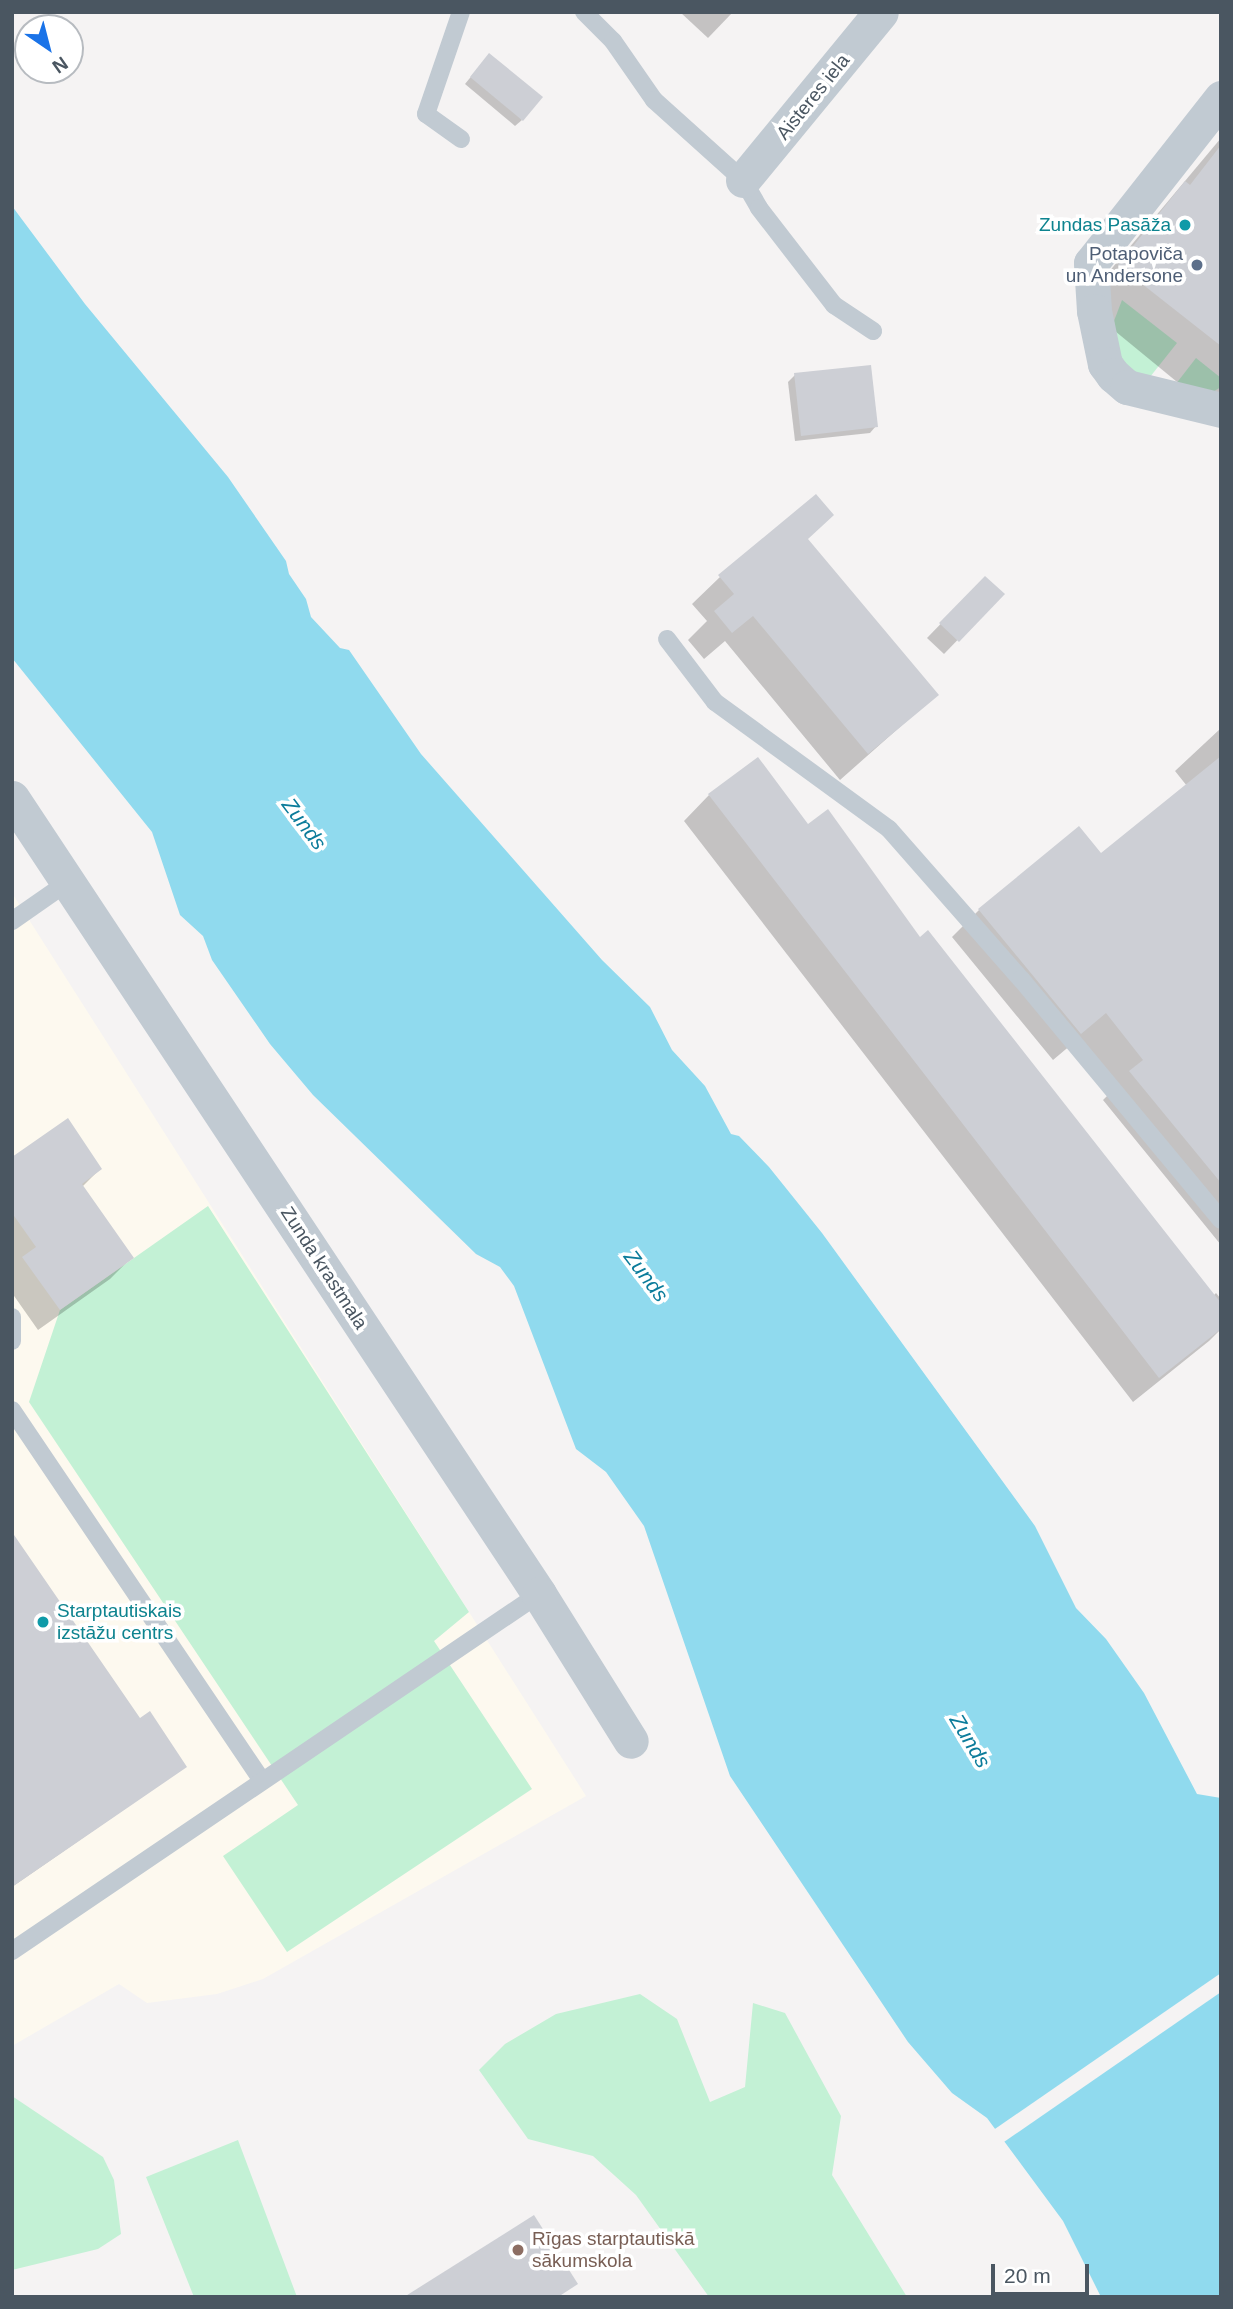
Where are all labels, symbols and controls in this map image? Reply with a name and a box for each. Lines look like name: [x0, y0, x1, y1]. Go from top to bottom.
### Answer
north arrow: [14, 14, 84, 84]
street label: Aisteres iela: [772, 50, 854, 144]
text: N: [49, 52, 72, 78]
place label: Zundas Pasāža: [1039, 214, 1171, 236]
marker: Zundas Pasāža: [1177, 217, 1193, 233]
place label: Potapoviča un Andersone: [1065, 243, 1183, 287]
marker: Potapoviča un Andersone: [1189, 257, 1205, 273]
water label: Zunds: [276, 793, 332, 855]
street label: Zunda krastmala: [276, 1202, 372, 1334]
water label: Zunds: [618, 1245, 674, 1307]
place label: Starptautiskais izstāžu centrs: [57, 1600, 182, 1644]
marker: Starptautiskais izstāžu centrs: [35, 1614, 51, 1630]
water label: Zunds: [944, 1709, 996, 1773]
place label: Rīgas starptautiskā sākumskola: [532, 2228, 695, 2272]
marker: Rīgas starptautiskā sākumskola: [510, 2242, 526, 2258]
scale bar: [995, 2250, 1093, 2294]
text: 20 m: [1004, 2264, 1051, 2287]

